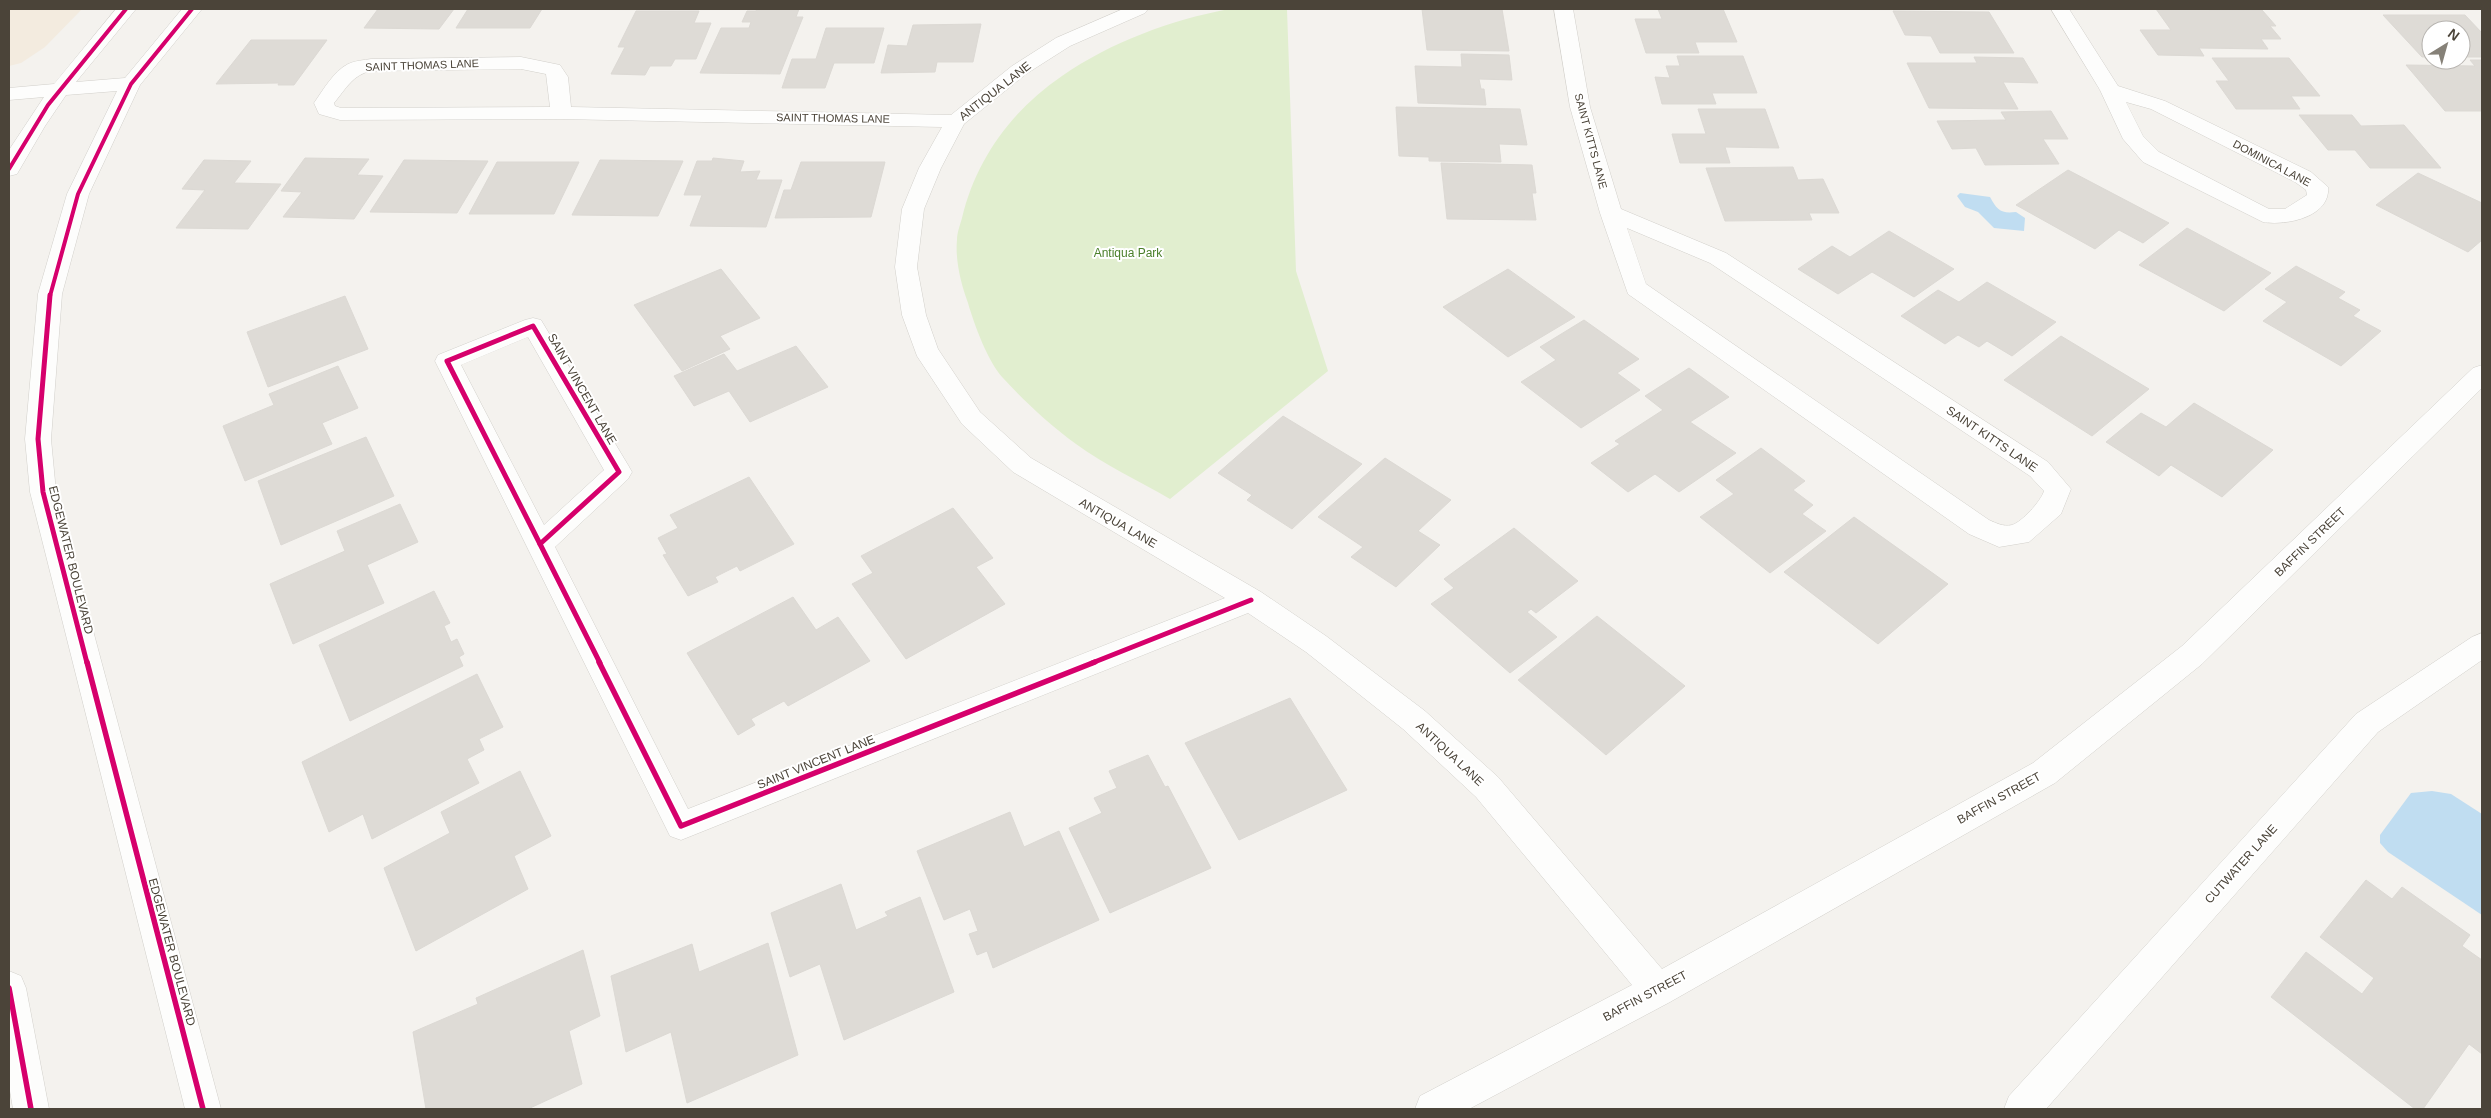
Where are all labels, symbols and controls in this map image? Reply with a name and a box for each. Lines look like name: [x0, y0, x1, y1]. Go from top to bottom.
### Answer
north arrow: [2421, 20, 2471, 70]
text: N: [2445, 25, 2463, 44]
street label: SAINT THOMAS LANE: [365, 57, 479, 73]
street label: ANTIQUA LANE: [956, 59, 1034, 123]
street label: SAINT KITTS LANE: [1572, 92, 1610, 190]
street label: SAINT THOMAS LANE: [776, 111, 890, 125]
street label: DOMINICA LANE: [2231, 137, 2313, 189]
park label: Antiqua Park: [1094, 246, 1163, 260]
street label: SAINT VINCENT LANE: [545, 331, 619, 447]
street label: SAINT KITTS LANE: [1944, 403, 2040, 475]
street label: EDGEWATER BOULEVARD: [46, 484, 96, 636]
street label: ANTIQUA LANE: [1077, 495, 1159, 551]
street label: BAFFIN STREET: [2272, 504, 2349, 579]
street label: ANTIQUA LANE: [1413, 719, 1487, 789]
street label: SAINT VINCENT LANE: [755, 732, 877, 792]
street label: BAFFIN STREET: [1955, 769, 2044, 827]
street label: CUTWATER LANE: [2202, 822, 2280, 906]
street label: EDGEWATER BOULEVARD: [146, 877, 199, 1028]
street label: BAFFIN STREET: [1601, 968, 1690, 1024]

